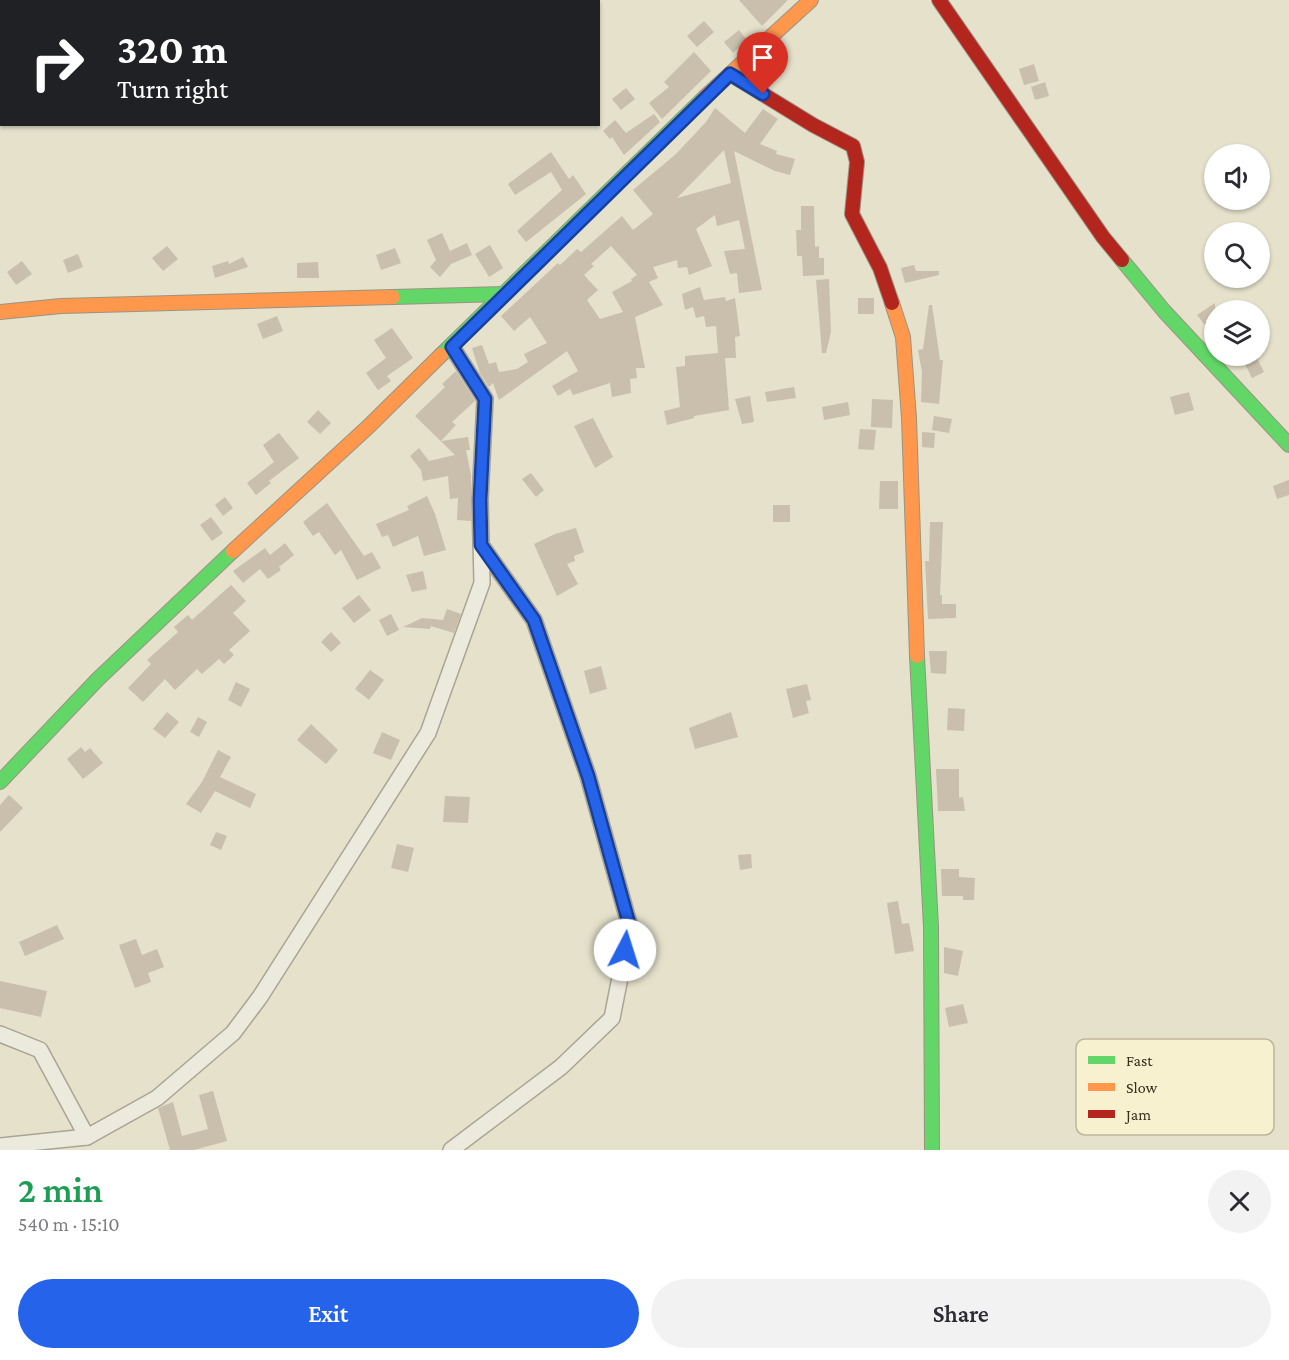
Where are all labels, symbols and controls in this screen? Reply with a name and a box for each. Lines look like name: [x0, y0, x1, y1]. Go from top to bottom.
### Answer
icon: right: [18, 24, 96, 102]
text: 320 m: [117, 25, 228, 72]
pin: [737, 32, 788, 94]
icon: arrive: [746, 41, 779, 74]
text: Turn right: [117, 74, 228, 104]
map controls: [1204, 144, 1270, 366]
button: sound: [1204, 144, 1270, 210]
button: search: [1204, 222, 1270, 288]
button: layers: [1204, 300, 1270, 366]
position arrow: [593, 918, 657, 982]
legend: [1076, 1039, 1274, 1135]
text: Fast: [1126, 1052, 1153, 1069]
text: Slow: [1126, 1079, 1158, 1096]
text: Jam: [1124, 1106, 1151, 1124]
text: 2 min: [18, 1170, 103, 1210]
button: close: [1208, 1170, 1271, 1233]
text: 540 m · 15:10: [18, 1213, 120, 1235]
button: Exit: [18, 1279, 639, 1348]
button: Share: [651, 1279, 1271, 1348]

